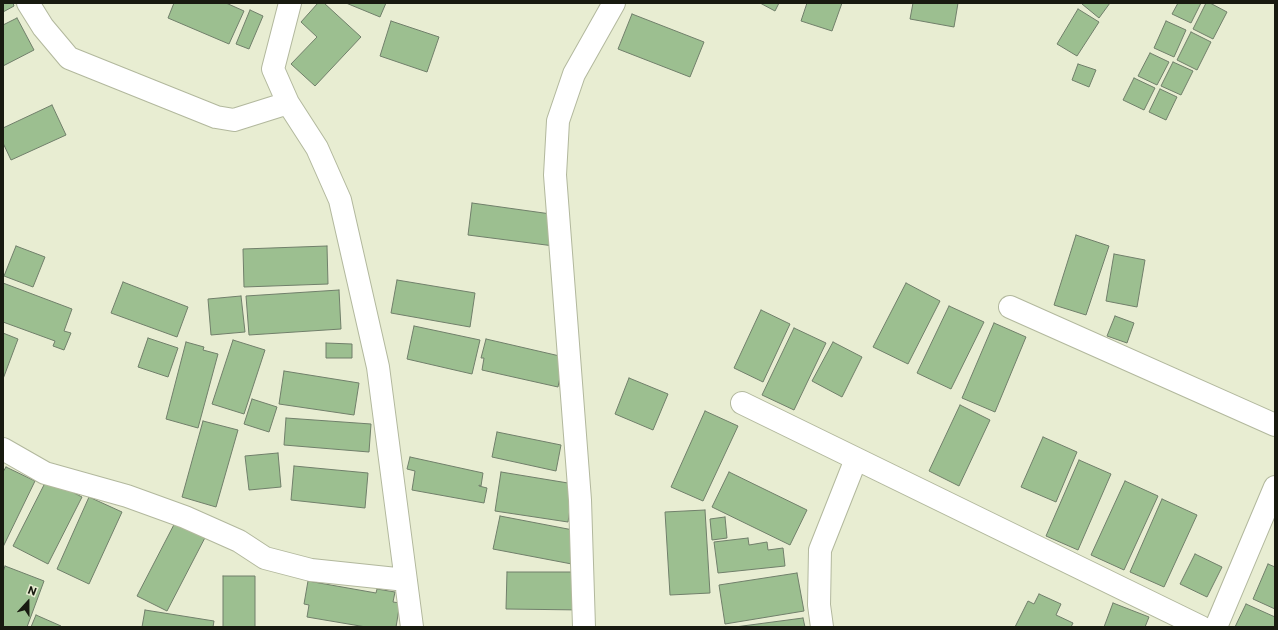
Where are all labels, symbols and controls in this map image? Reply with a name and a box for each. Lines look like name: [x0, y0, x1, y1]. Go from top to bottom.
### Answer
north arrow: [8, 582, 48, 622]
text: N: [26, 583, 39, 598]

